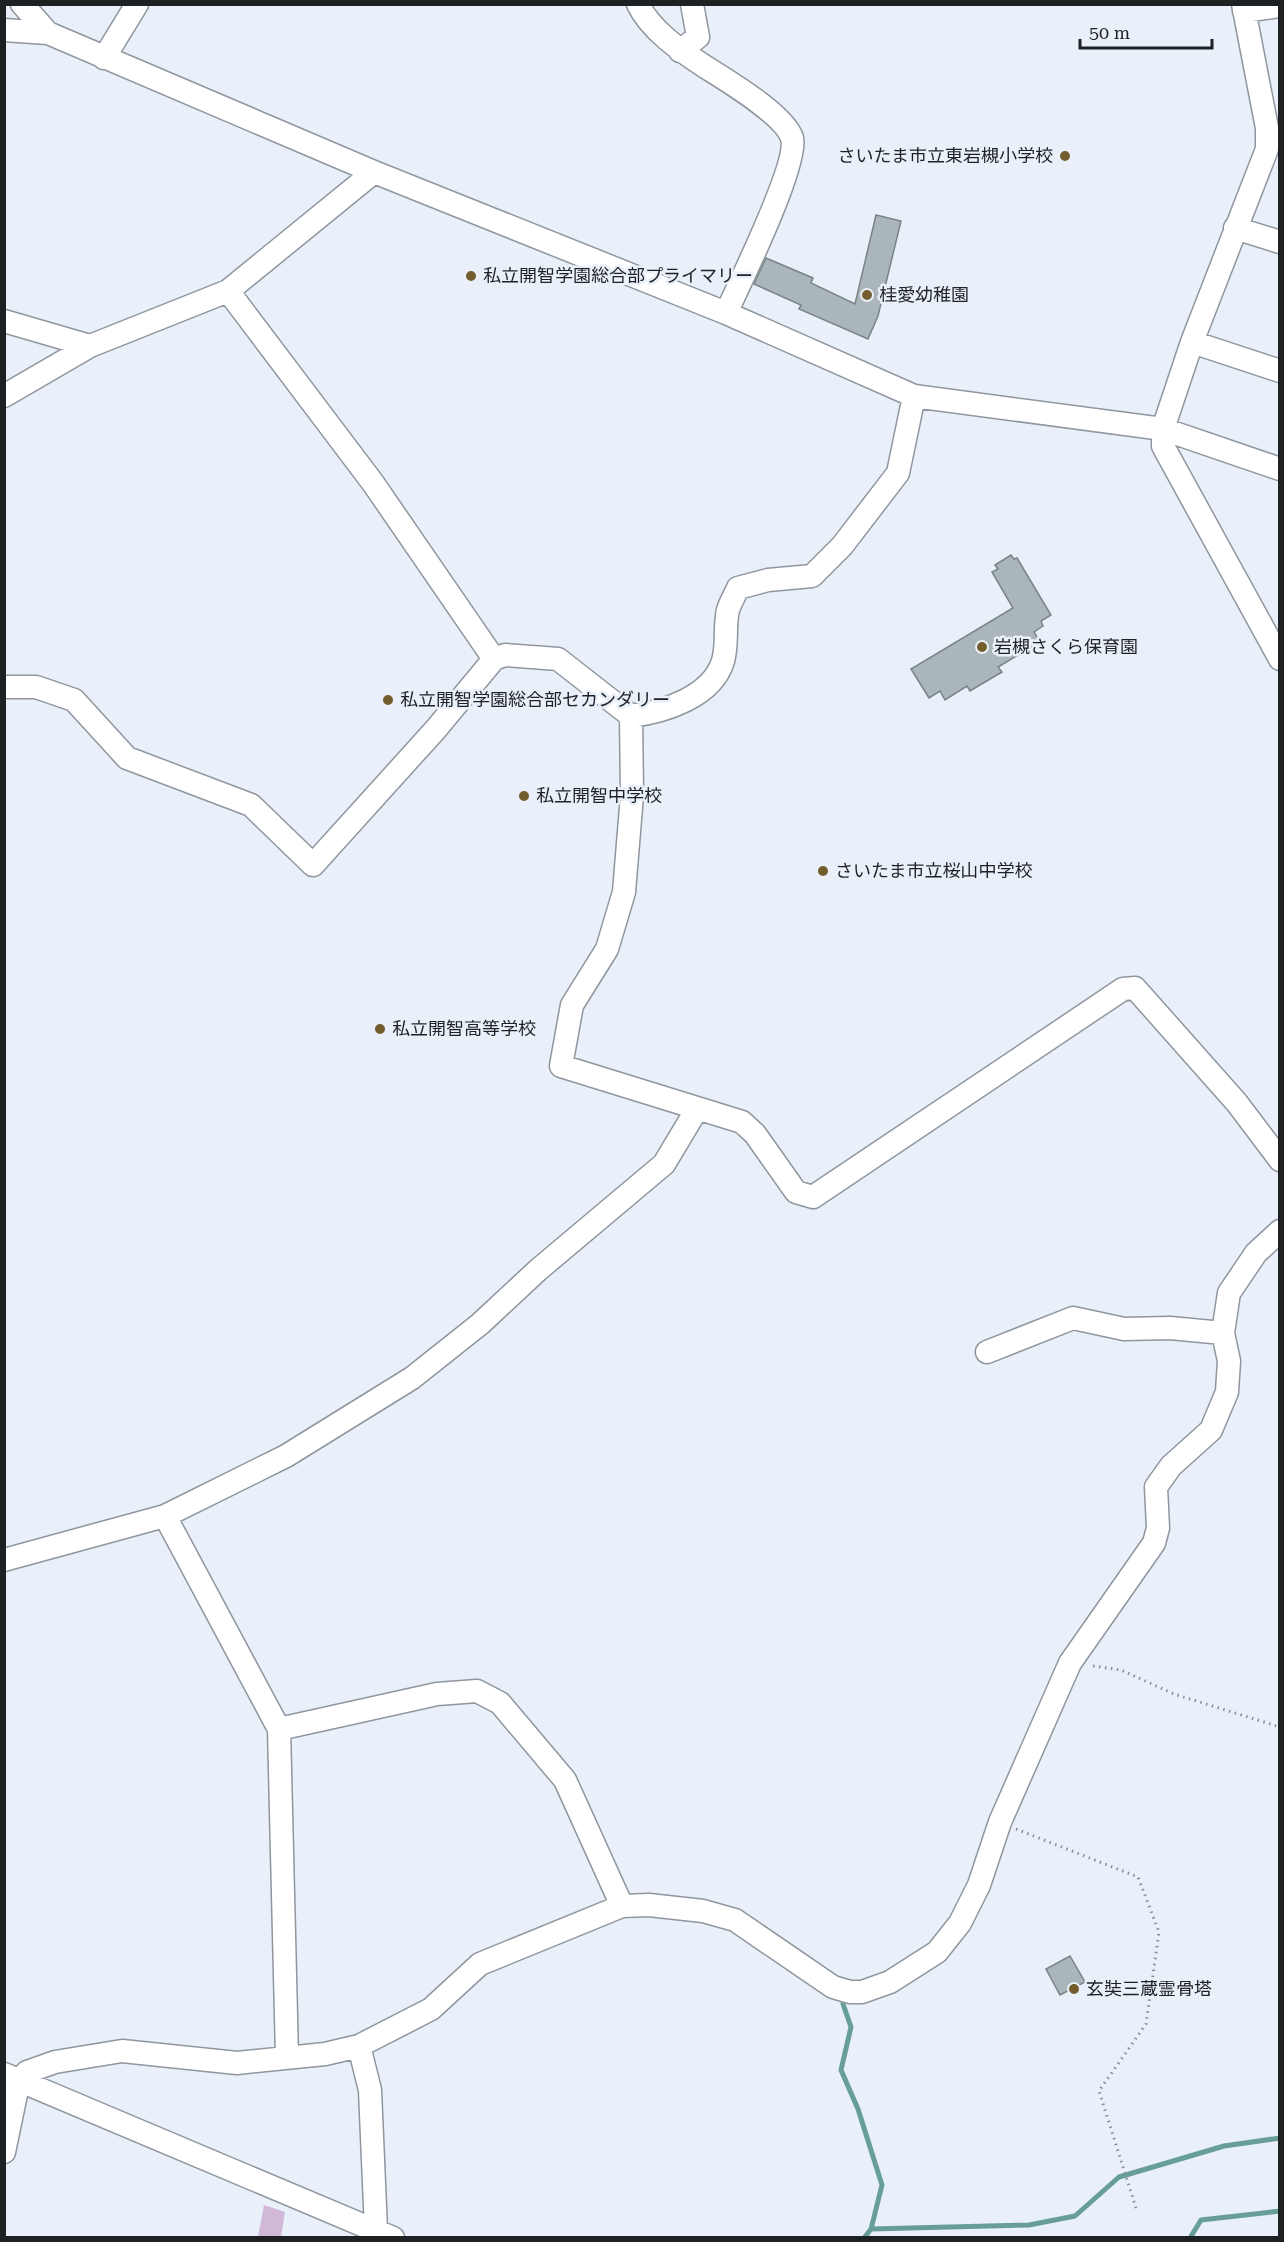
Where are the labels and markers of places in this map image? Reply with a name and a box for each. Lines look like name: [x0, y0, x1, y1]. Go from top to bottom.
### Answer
place label: さいたま市立東岩槻小学校: [838, 145, 1053, 166]
marker: さいたま市立東岩槻小学校: [1058, 149, 1072, 163]
place label: 私立開智学園総合部プライマリー: [483, 265, 753, 286]
marker: 私立開智学園総合部プライマリー: [464, 269, 478, 283]
place label: 桂愛幼稚園: [879, 284, 969, 305]
marker: 桂愛幼稚園: [860, 288, 874, 302]
place label: 岩槻さくら保育園: [994, 636, 1138, 657]
marker: 岩槻さくら保育園: [975, 640, 989, 654]
place label: 私立開智学園総合部セカンダリー: [400, 689, 670, 710]
marker: 私立開智学園総合部セカンダリー: [381, 693, 395, 707]
place label: 私立開智中学校: [536, 785, 662, 806]
marker: 私立開智中学校: [517, 789, 531, 803]
place label: さいたま市立桜山中学校: [835, 860, 1032, 881]
marker: さいたま市立桜山中学校: [816, 864, 830, 878]
place label: 私立開智高等学校: [392, 1018, 536, 1039]
marker: 私立開智高等学校: [373, 1022, 387, 1036]
place label: 玄奘三蔵霊骨塔: [1086, 1978, 1212, 1999]
marker: 玄奘三蔵霊骨塔: [1067, 1982, 1081, 1996]

